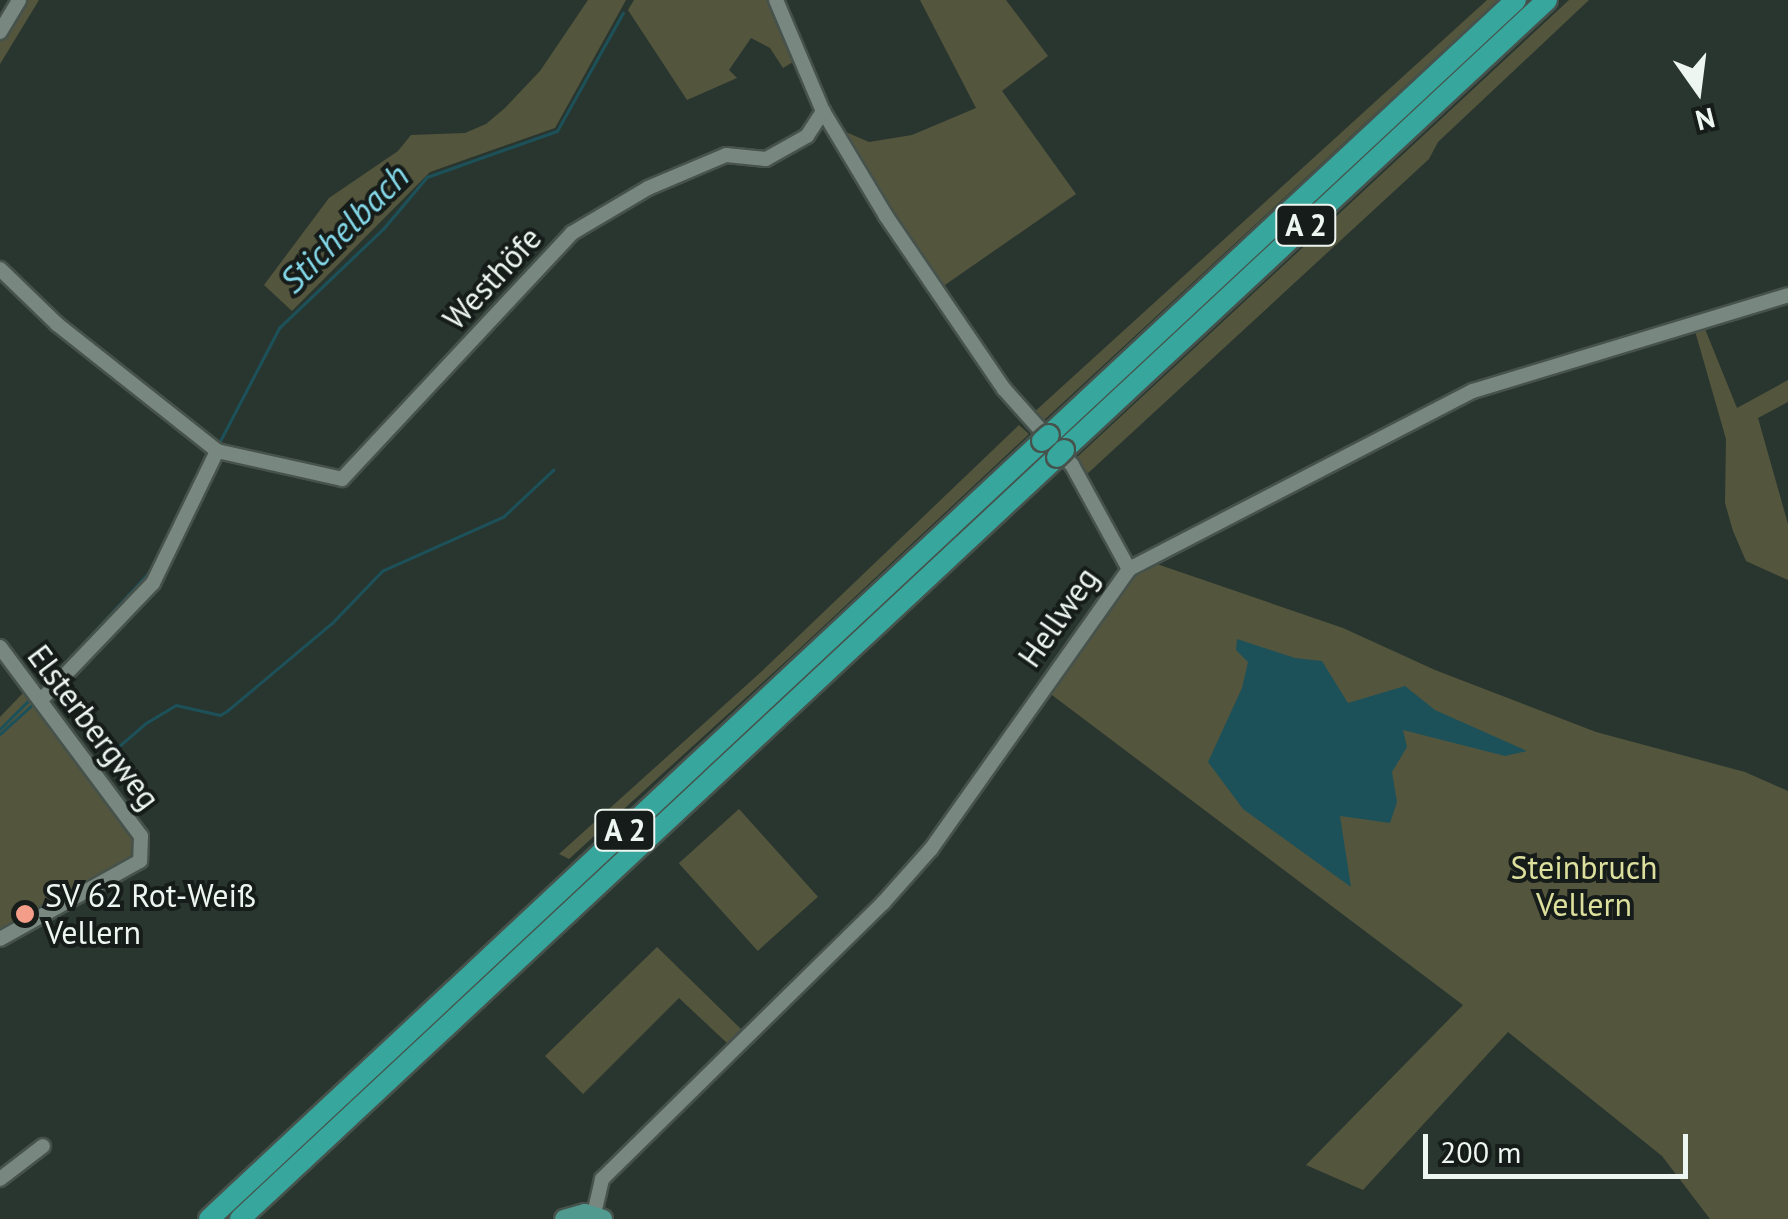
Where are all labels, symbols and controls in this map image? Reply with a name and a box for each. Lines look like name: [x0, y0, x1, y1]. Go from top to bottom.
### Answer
north arrow: [1648, 40, 1748, 140]
text: N: [1692, 99, 1719, 140]
water label: Stichelbach: [271, 155, 417, 301]
road number: A 2: [1274, 200, 1338, 250]
street label: Westhöfe: [435, 219, 549, 337]
street label: Hellweg: [1010, 560, 1106, 674]
street label: Elsterbergweg: [20, 637, 168, 817]
road number: A 2: [592, 805, 658, 855]
park label: Steinbruch Vellern: [1510, 849, 1658, 924]
place label: SV 62 Rot-Weiß Vellern: [45, 877, 257, 952]
marker: SV 62 Rot-Weiß Vellern: [14, 903, 36, 925]
scale bar: [1428, 1114, 1693, 1176]
text: 200 m: [1440, 1132, 1521, 1171]

